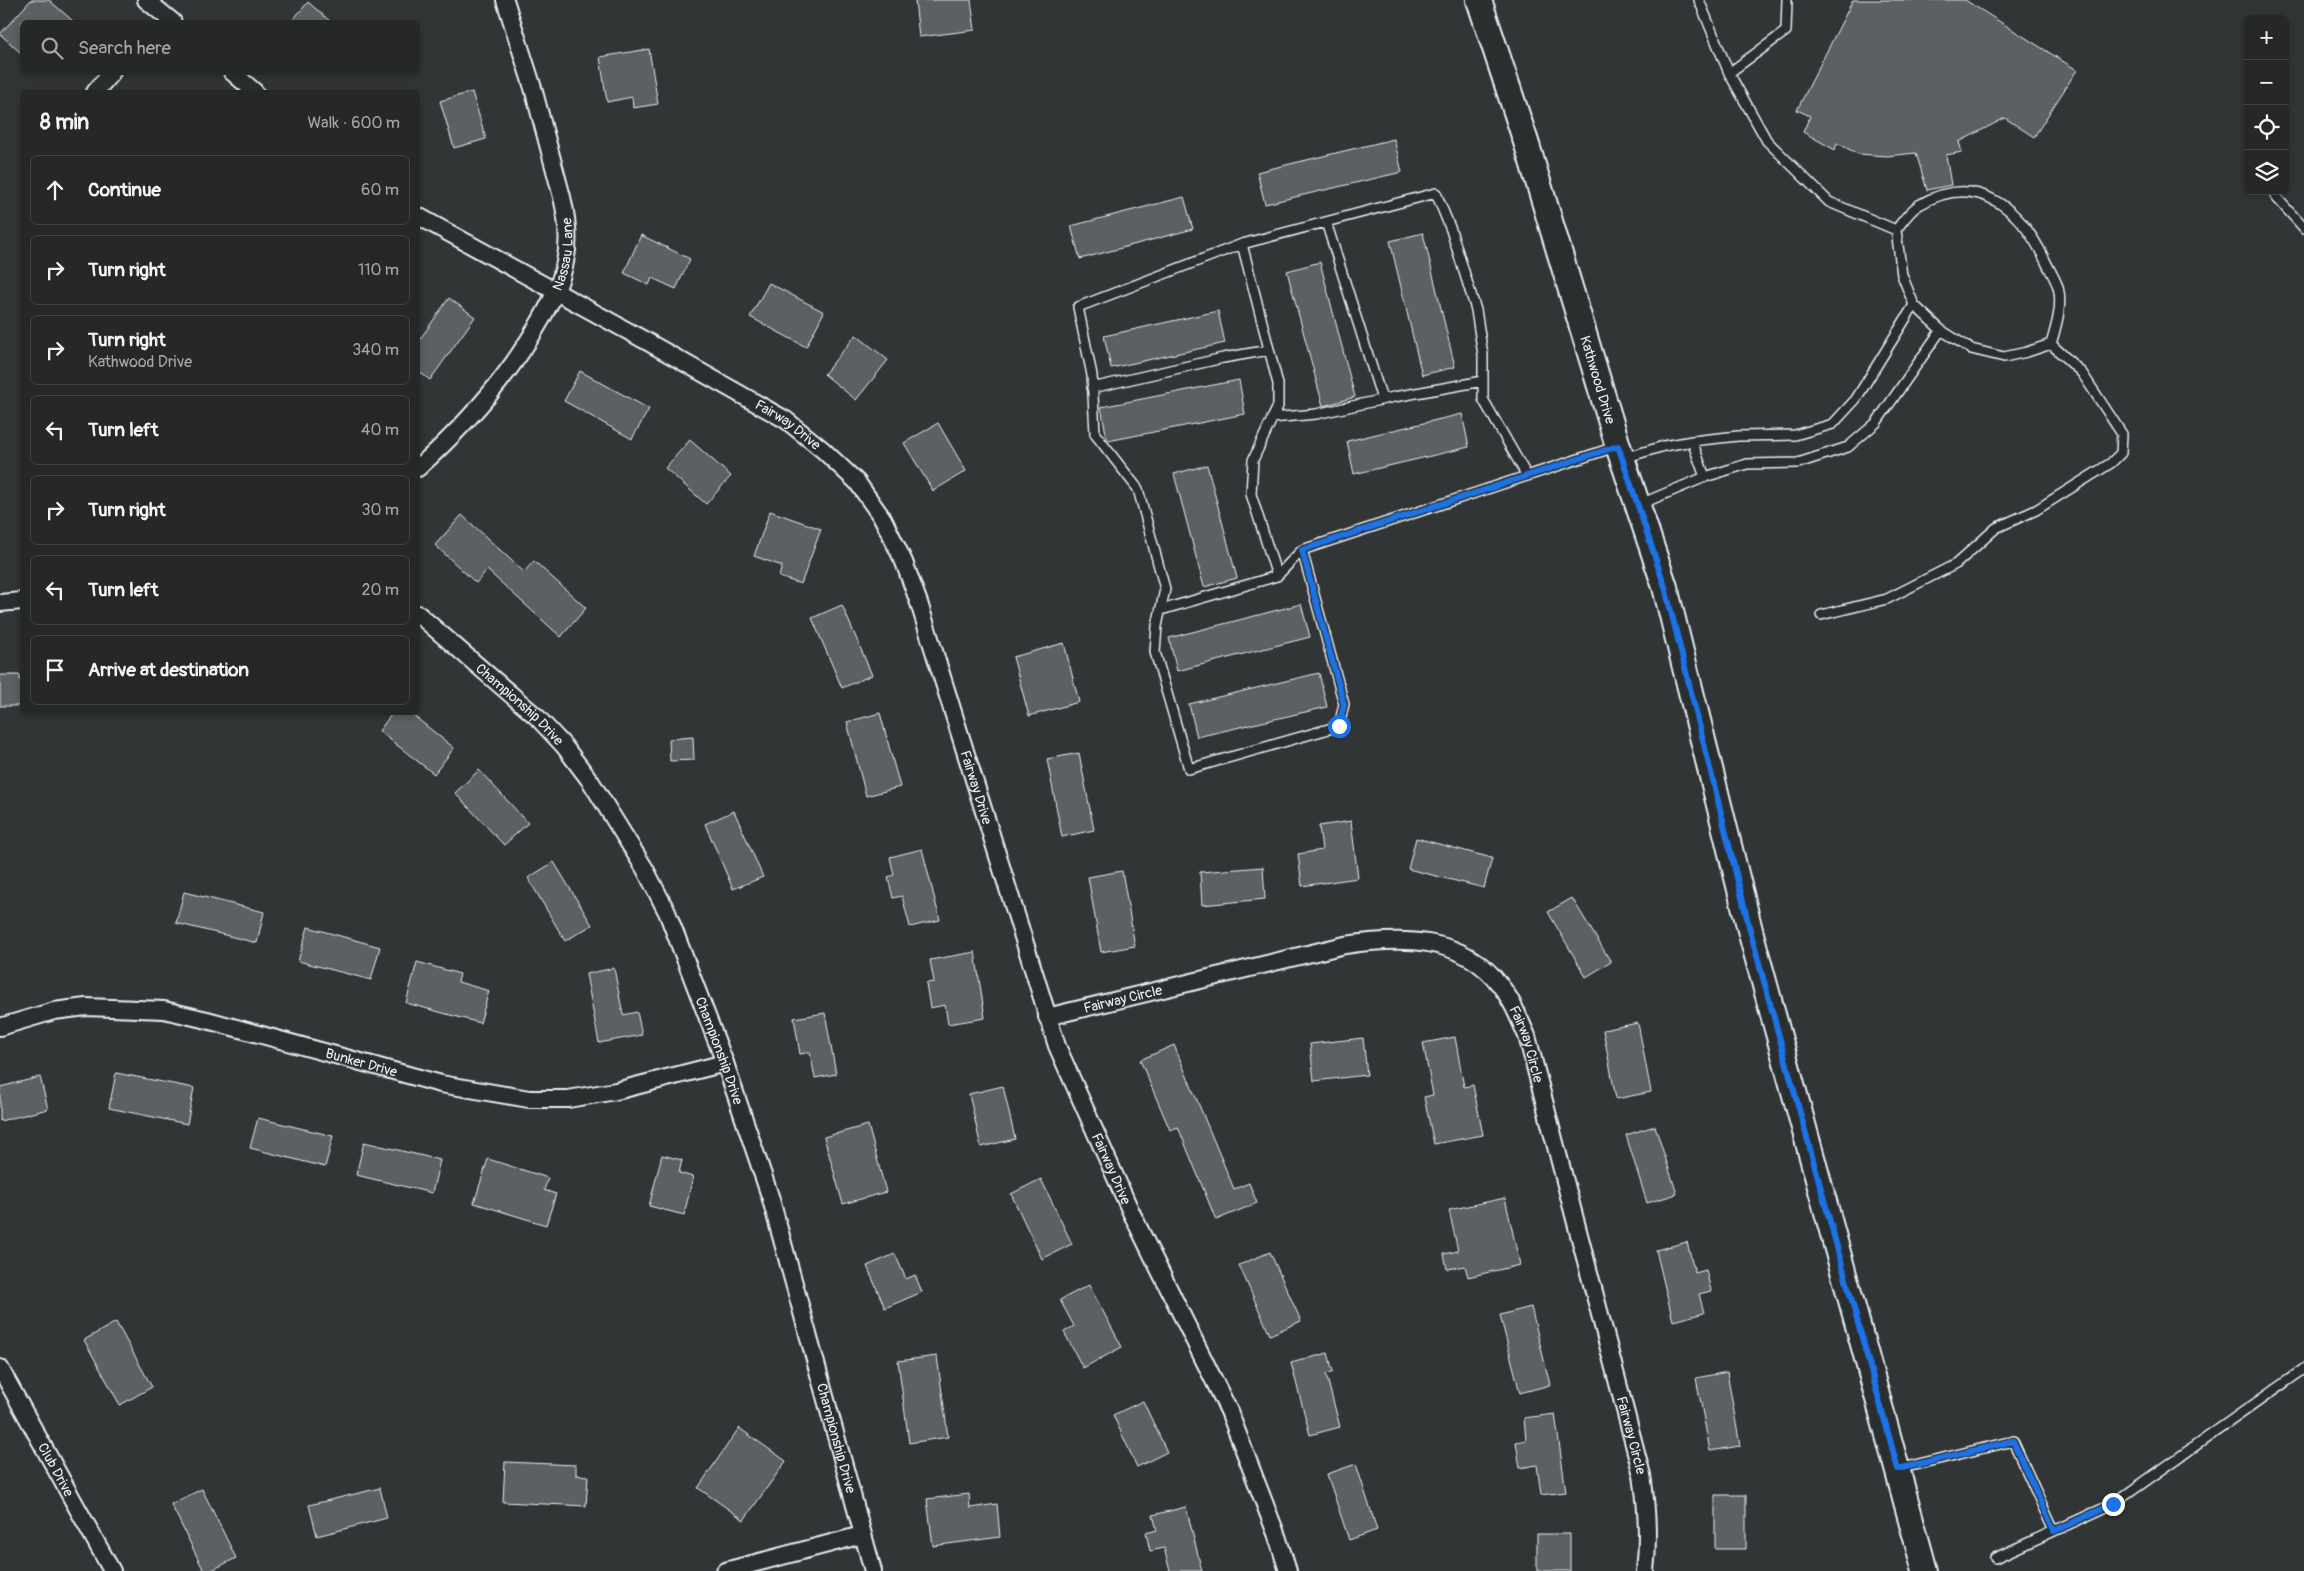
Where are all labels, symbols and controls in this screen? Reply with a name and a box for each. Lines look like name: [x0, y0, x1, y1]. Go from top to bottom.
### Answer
map controls: [2244, 15, 2289, 195]
button: +: [2244, 15, 2289, 60]
search box: [20, 20, 420, 75]
icon: search: [38, 34, 66, 62]
text: Search here: [78, 36, 171, 60]
button: −: [2244, 60, 2289, 105]
button: locate: [2244, 105, 2289, 150]
text: 8 min: [40, 109, 89, 136]
text: Walk · 600 m: [307, 113, 400, 133]
button: layers: [2244, 150, 2289, 195]
icon: ahead: [41, 176, 69, 204]
text: Continue: [88, 178, 161, 202]
text: 60 m: [361, 180, 399, 200]
street label: Nassau Lane: [548, 217, 576, 293]
icon: right: [41, 256, 69, 284]
text: Turn right: [88, 258, 166, 282]
text: 110 m: [358, 260, 399, 280]
text: Turn right: [88, 328, 166, 352]
street label: Kathwood Drive: [1577, 334, 1619, 426]
icon: right: [41, 336, 69, 364]
text: 340 m: [352, 340, 399, 360]
text: Kathwood Drive: [88, 352, 192, 372]
street label: Fairway Drive: [752, 396, 824, 453]
icon: left: [41, 416, 69, 444]
text: Turn left: [88, 418, 158, 442]
text: 40 m: [361, 420, 399, 440]
icon: right: [41, 496, 69, 524]
text: Turn right: [88, 498, 166, 522]
text: 30 m: [361, 500, 399, 520]
icon: left: [41, 576, 69, 604]
text: Turn left: [88, 578, 158, 602]
text: 20 m: [361, 580, 399, 600]
icon: arrive: [41, 656, 69, 684]
text: Arrive at destination: [88, 658, 249, 682]
street label: Championship Drive: [472, 659, 567, 749]
route start: [1328, 715, 1351, 738]
street label: Fairway Drive: [957, 748, 996, 827]
street label: Fairway Circle: [1082, 981, 1164, 1016]
street label: Championship Drive: [692, 994, 747, 1107]
street label: Fairway Circle: [1506, 1003, 1547, 1084]
street label: Bunker Drive: [324, 1044, 399, 1080]
street label: Fairway Drive: [1088, 1130, 1135, 1207]
street label: Championship Drive: [813, 1381, 860, 1495]
street label: Fairway Circle: [1613, 1394, 1650, 1476]
street label: Club Drive: [34, 1440, 78, 1500]
route end: [2102, 1493, 2125, 1516]

